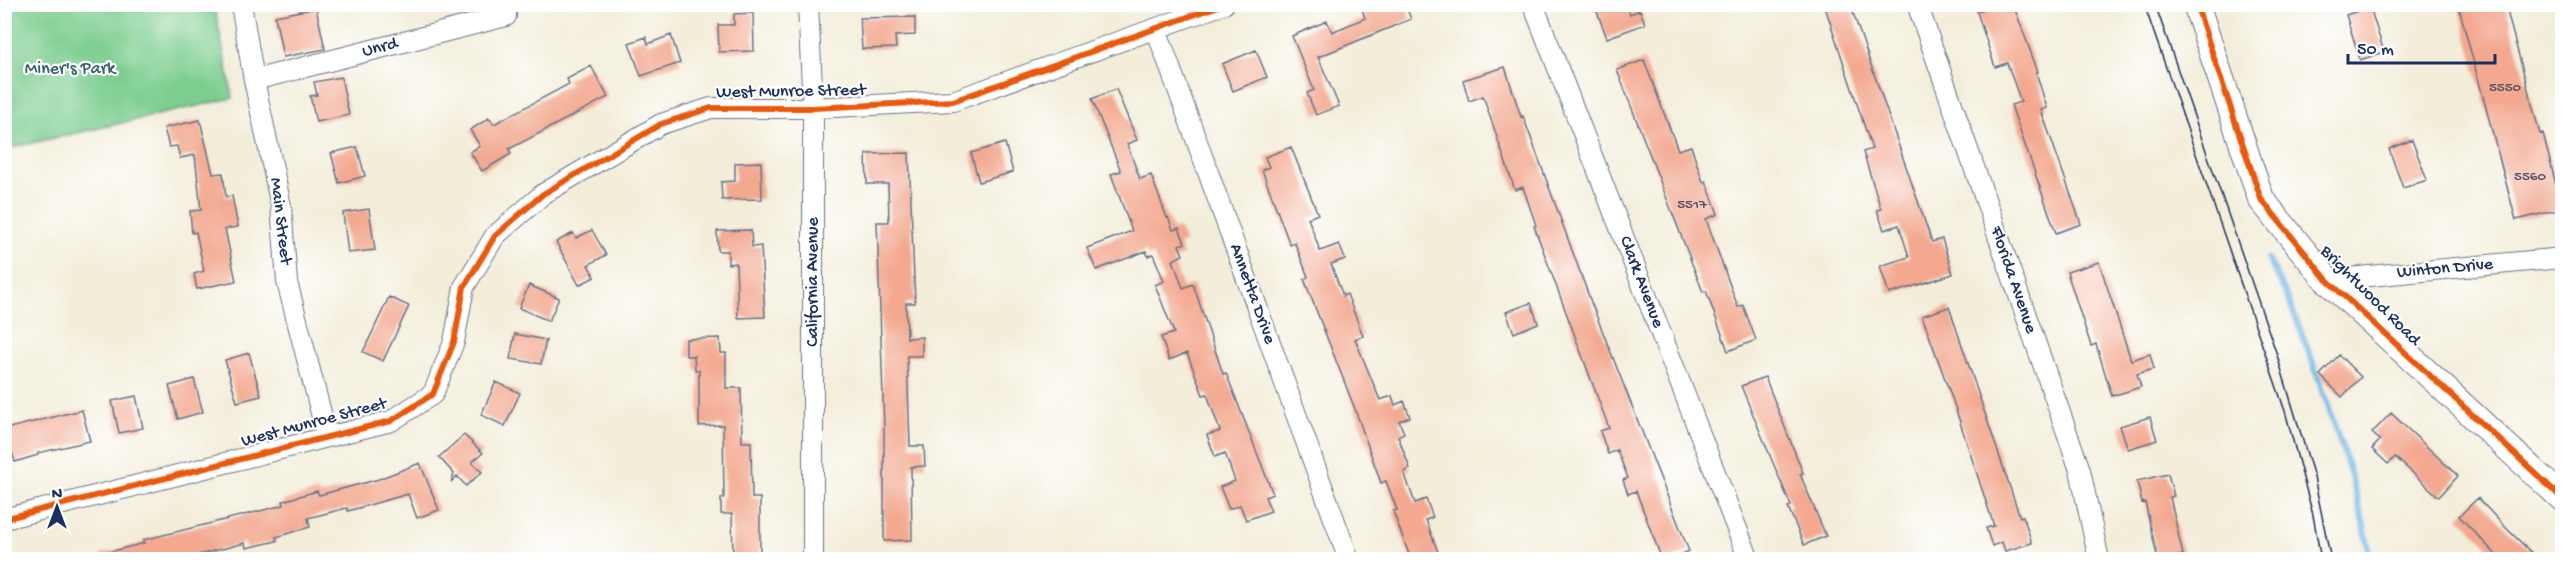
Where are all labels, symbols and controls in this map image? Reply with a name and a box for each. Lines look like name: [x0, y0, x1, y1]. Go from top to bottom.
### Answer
scale bar: [2348, 27, 2495, 65]
street label: Unrd: [360, 33, 401, 63]
text: 50 m: [2357, 40, 2394, 61]
park label: Miner's Park: [25, 59, 117, 80]
house number: 5550: [2489, 79, 2522, 97]
street label: West Munroe Street: [716, 80, 868, 104]
house number: 5560: [2514, 168, 2546, 186]
street label: Main Street: [264, 176, 296, 267]
house number: 5517: [1677, 196, 1708, 214]
street label: California Avenue: [803, 216, 824, 347]
street label: Florida Avenue: [1985, 223, 2041, 337]
street label: Clark Avenue: [1614, 233, 1668, 331]
street label: Annetta Drive: [1224, 241, 1280, 348]
street label: Brightwood Road: [2315, 241, 2426, 352]
street label: Winton Drive: [2396, 254, 2495, 284]
street label: West Munroe Street: [239, 393, 391, 453]
north arrow: [27, 477, 87, 537]
text: N: [52, 486, 63, 505]

